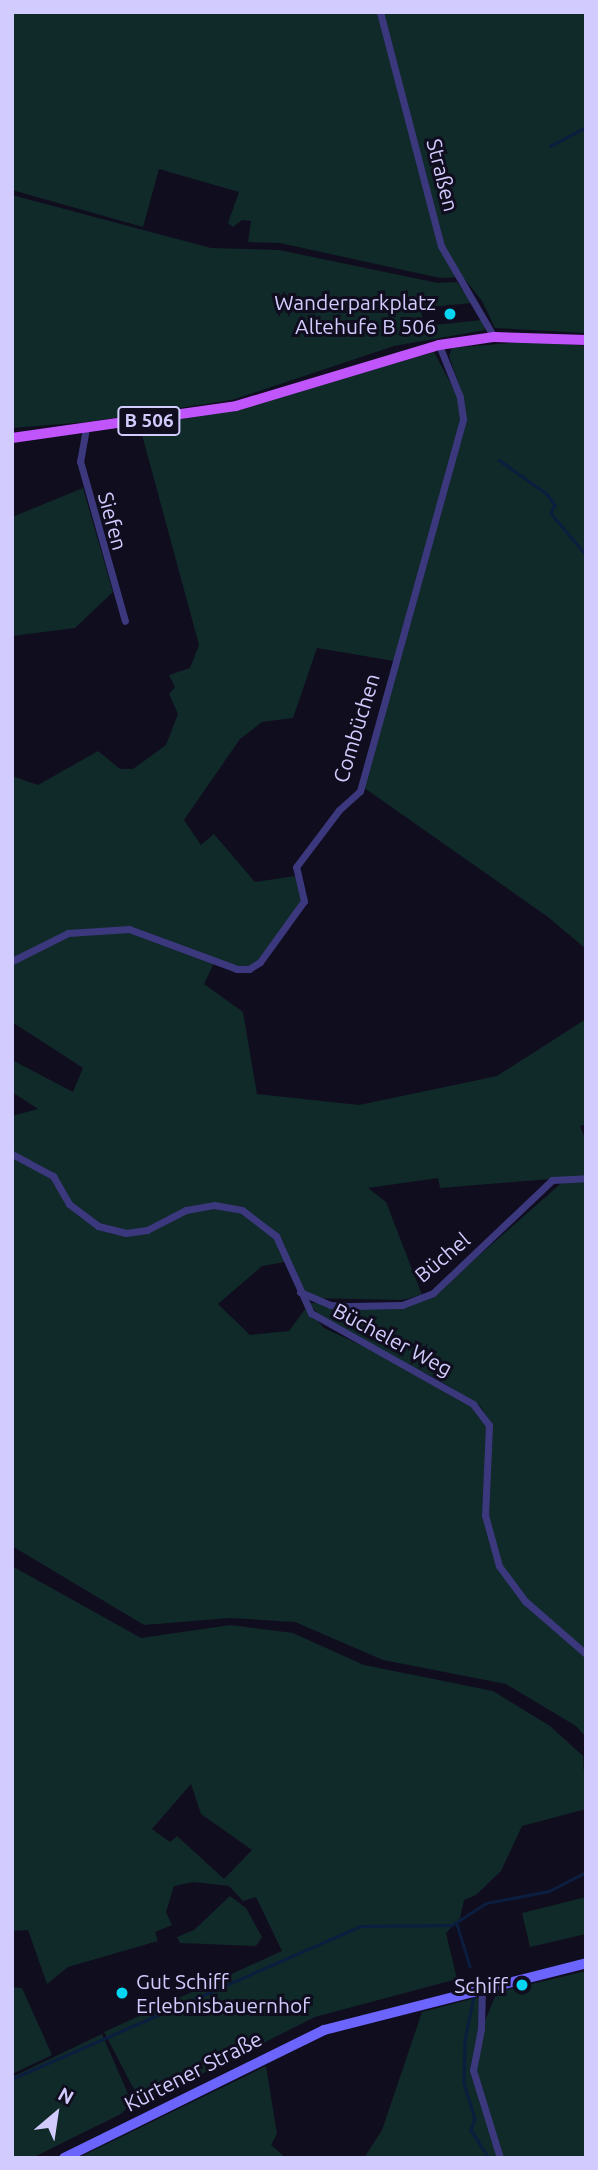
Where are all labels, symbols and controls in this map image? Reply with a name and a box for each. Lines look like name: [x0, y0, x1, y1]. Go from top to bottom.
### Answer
street label: Straßen: [422, 136, 464, 214]
place label: Wanderparkplatz Altehufe B 506: [274, 289, 436, 339]
marker: Wanderparkplatz Altehufe B 506: [442, 306, 458, 322]
road number: B 506: [116, 406, 182, 436]
street label: Siefen: [93, 489, 133, 553]
street label: Combüchen: [327, 670, 385, 786]
street label: Büchel: [409, 1227, 475, 1287]
street label: Bücheler Weg: [329, 1297, 457, 1381]
place label: Gut Schiff Erlebnisbauernhof: [136, 1968, 310, 2018]
place label: Schiff: [454, 1972, 508, 1998]
marker: Schiff: [514, 1977, 530, 1993]
marker: Gut Schiff Erlebnisbauernhof: [114, 1985, 130, 2001]
street label: Kürtener Straße: [120, 2025, 266, 2117]
north arrow: [21, 2079, 91, 2149]
text: N: [55, 2083, 78, 2109]

